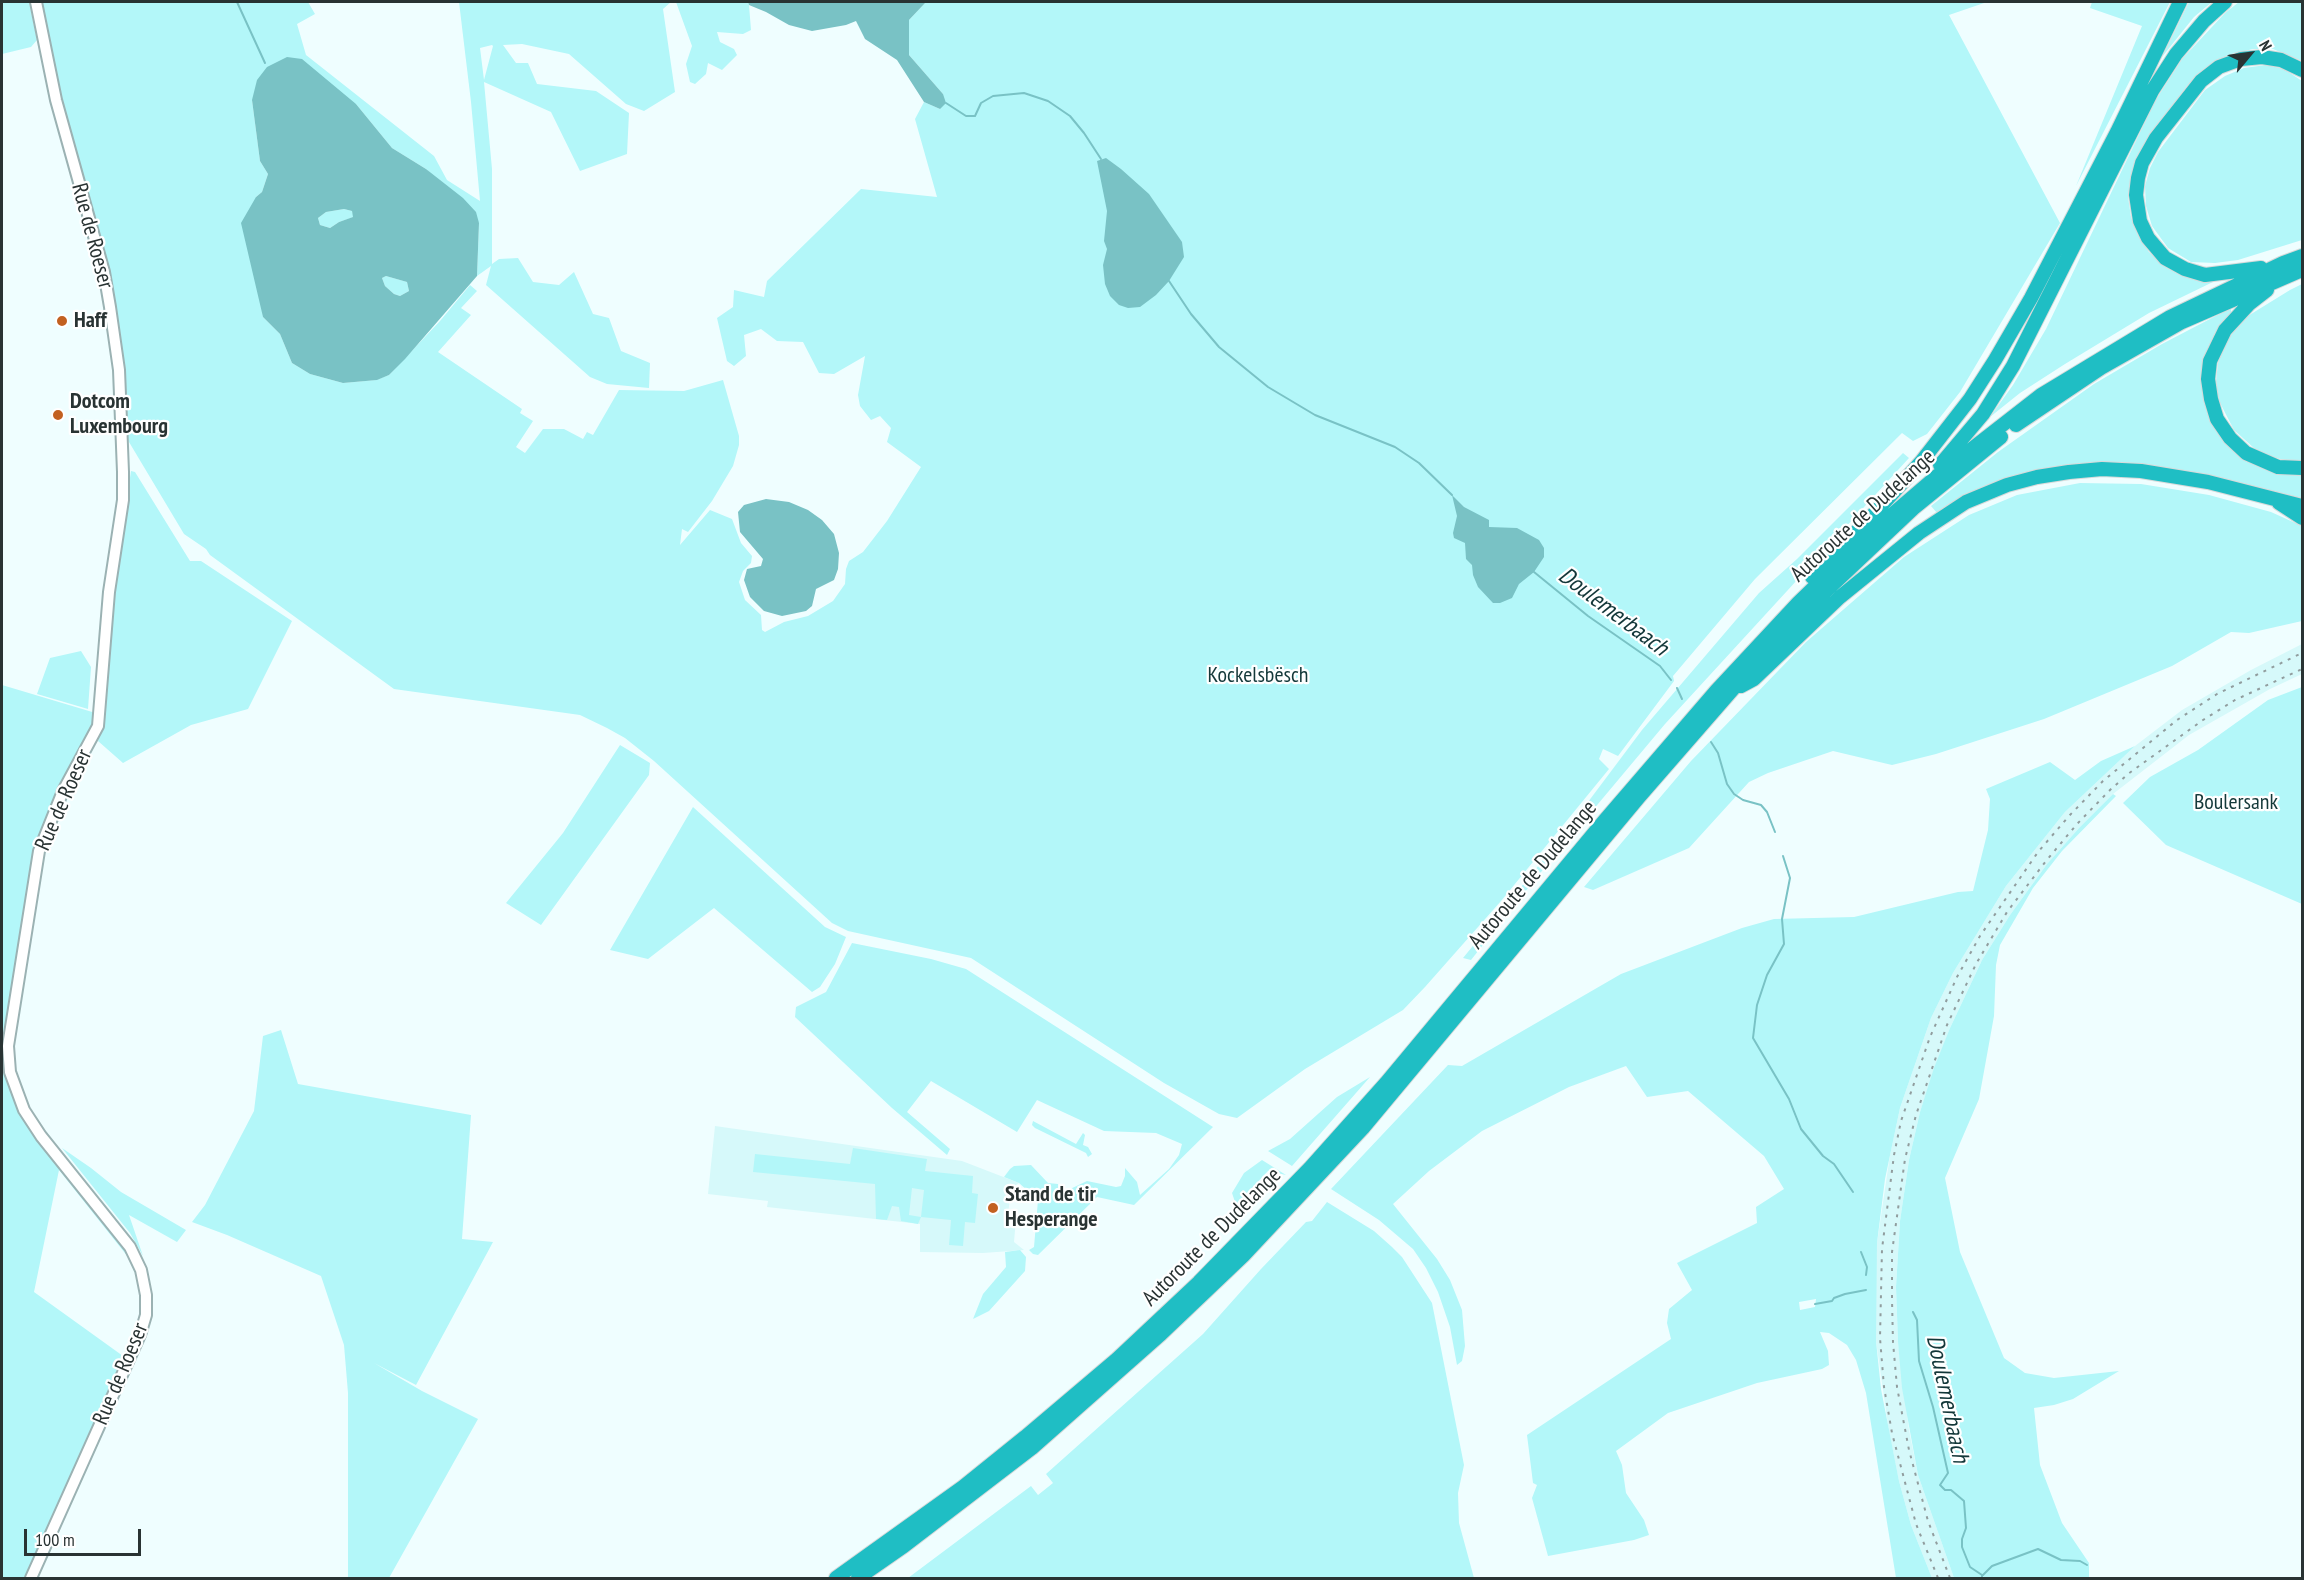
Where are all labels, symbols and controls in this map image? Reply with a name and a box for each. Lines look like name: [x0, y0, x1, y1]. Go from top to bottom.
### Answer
north arrow: [2220, 24, 2280, 84]
text: N: [2255, 37, 2277, 54]
street label: Rue de Roeser: [65, 180, 119, 292]
place label: Haff: [74, 308, 107, 334]
marker: Haff: [55, 314, 69, 328]
place label: Dotcom Luxembourg: [70, 389, 168, 440]
marker: Dotcom Luxembourg: [51, 408, 65, 422]
street label: Autoroute de Dudelange: [1785, 444, 1941, 588]
water label: Doulemerbaach: [1553, 561, 1673, 663]
park label: Kockelsbësch: [1208, 663, 1308, 689]
street label: Rue de Roeser: [30, 745, 98, 855]
park label: Boulersank: [2194, 790, 2278, 816]
street label: Autoroute de Dudelange: [1463, 796, 1603, 954]
street label: Autoroute de Dudelange: [1137, 1162, 1287, 1312]
place label: Stand de tir Hesperange: [1005, 1182, 1098, 1234]
marker: Stand de tir Hesperange: [986, 1201, 1000, 1215]
street label: Rue de Roeser: [88, 1319, 154, 1429]
water label: Doulemerbaach: [1919, 1333, 1975, 1465]
scale bar: [27, 1517, 144, 1555]
text: 100 m: [35, 1528, 75, 1551]

